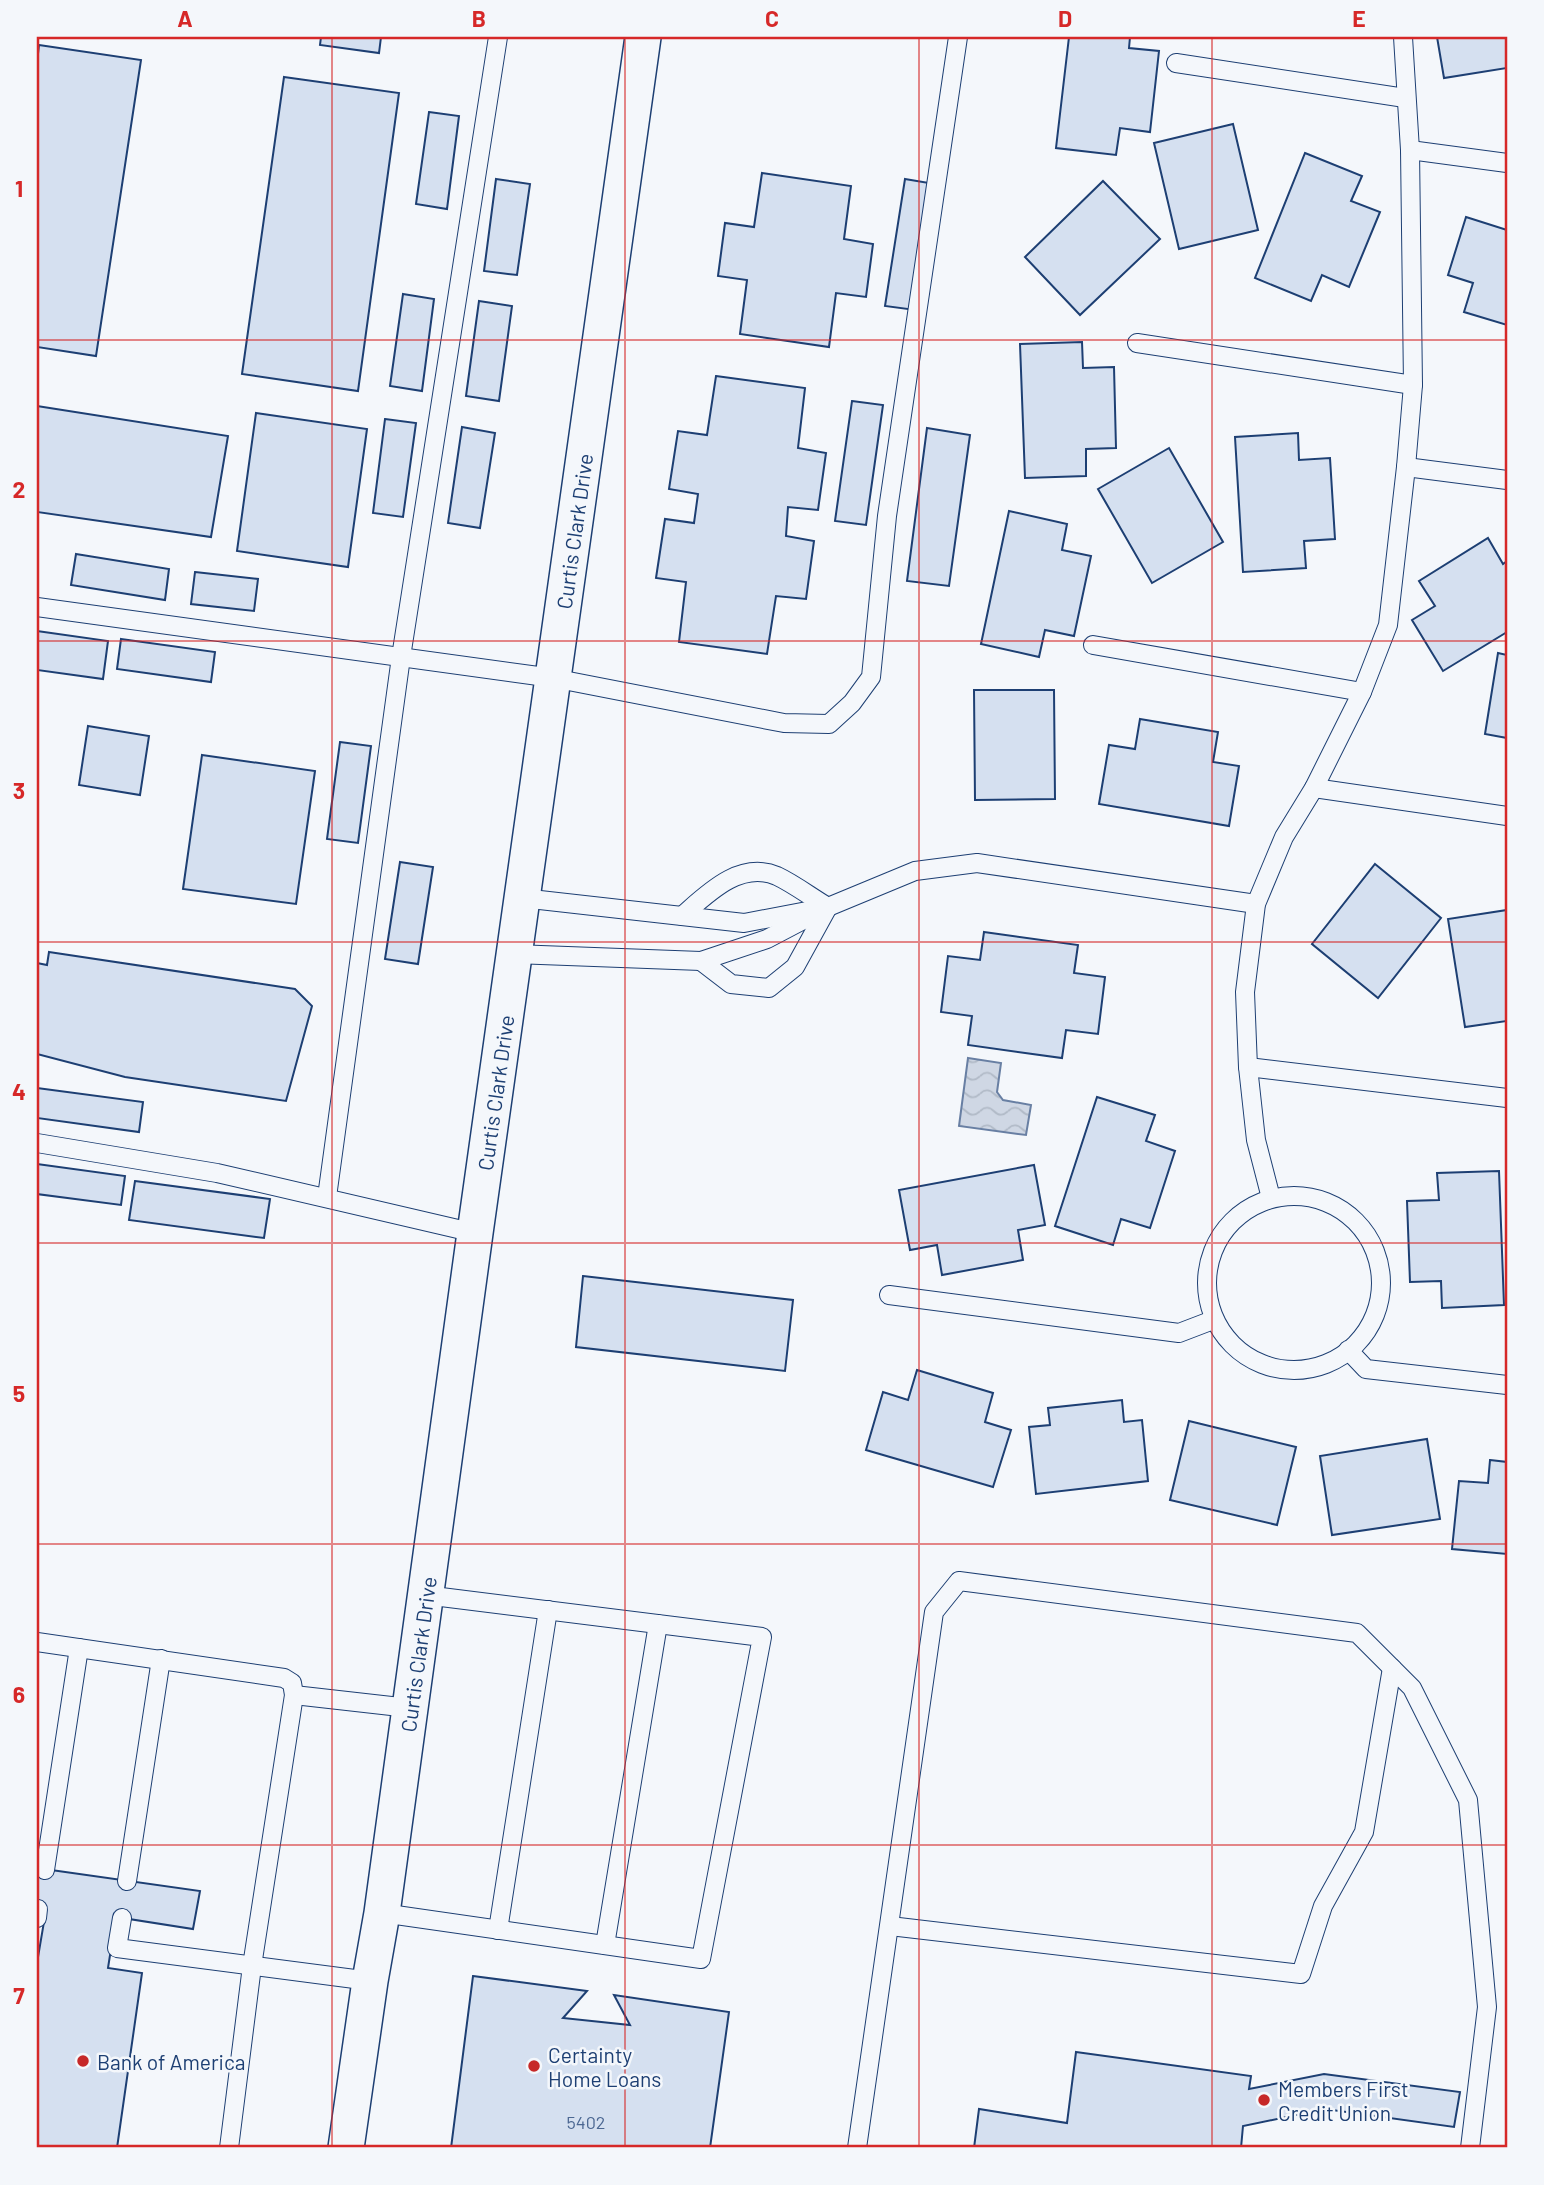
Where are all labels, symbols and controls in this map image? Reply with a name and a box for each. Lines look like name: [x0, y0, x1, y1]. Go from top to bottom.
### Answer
text: A: [177, 4, 193, 32]
text: B: [472, 4, 486, 32]
text: C: [765, 4, 779, 32]
text: D: [1058, 4, 1072, 32]
text: E: [1352, 4, 1366, 32]
text: 1: [15, 174, 23, 202]
street label: Curtis Clark Drive: [550, 452, 597, 610]
text: 2: [13, 475, 25, 503]
text: 3: [13, 776, 25, 804]
street label: Curtis Clark Drive: [471, 1013, 518, 1172]
text: 4: [12, 1077, 26, 1105]
text: 5: [13, 1379, 25, 1407]
street label: Curtis Clark Drive: [394, 1575, 440, 1734]
text: 6: [13, 1680, 25, 1708]
text: 7: [13, 1981, 25, 2009]
place label: Certainty Home Loans: [548, 2042, 661, 2091]
place label: Bank of America: [97, 2049, 246, 2074]
marker: Bank of America: [75, 2053, 91, 2069]
marker: Certainty Home Loans: [526, 2058, 542, 2074]
place label: Members First Credit Union: [1278, 2076, 1409, 2125]
marker: Members First Credit Union: [1256, 2092, 1272, 2108]
house number: 5402: [567, 2111, 606, 2133]

